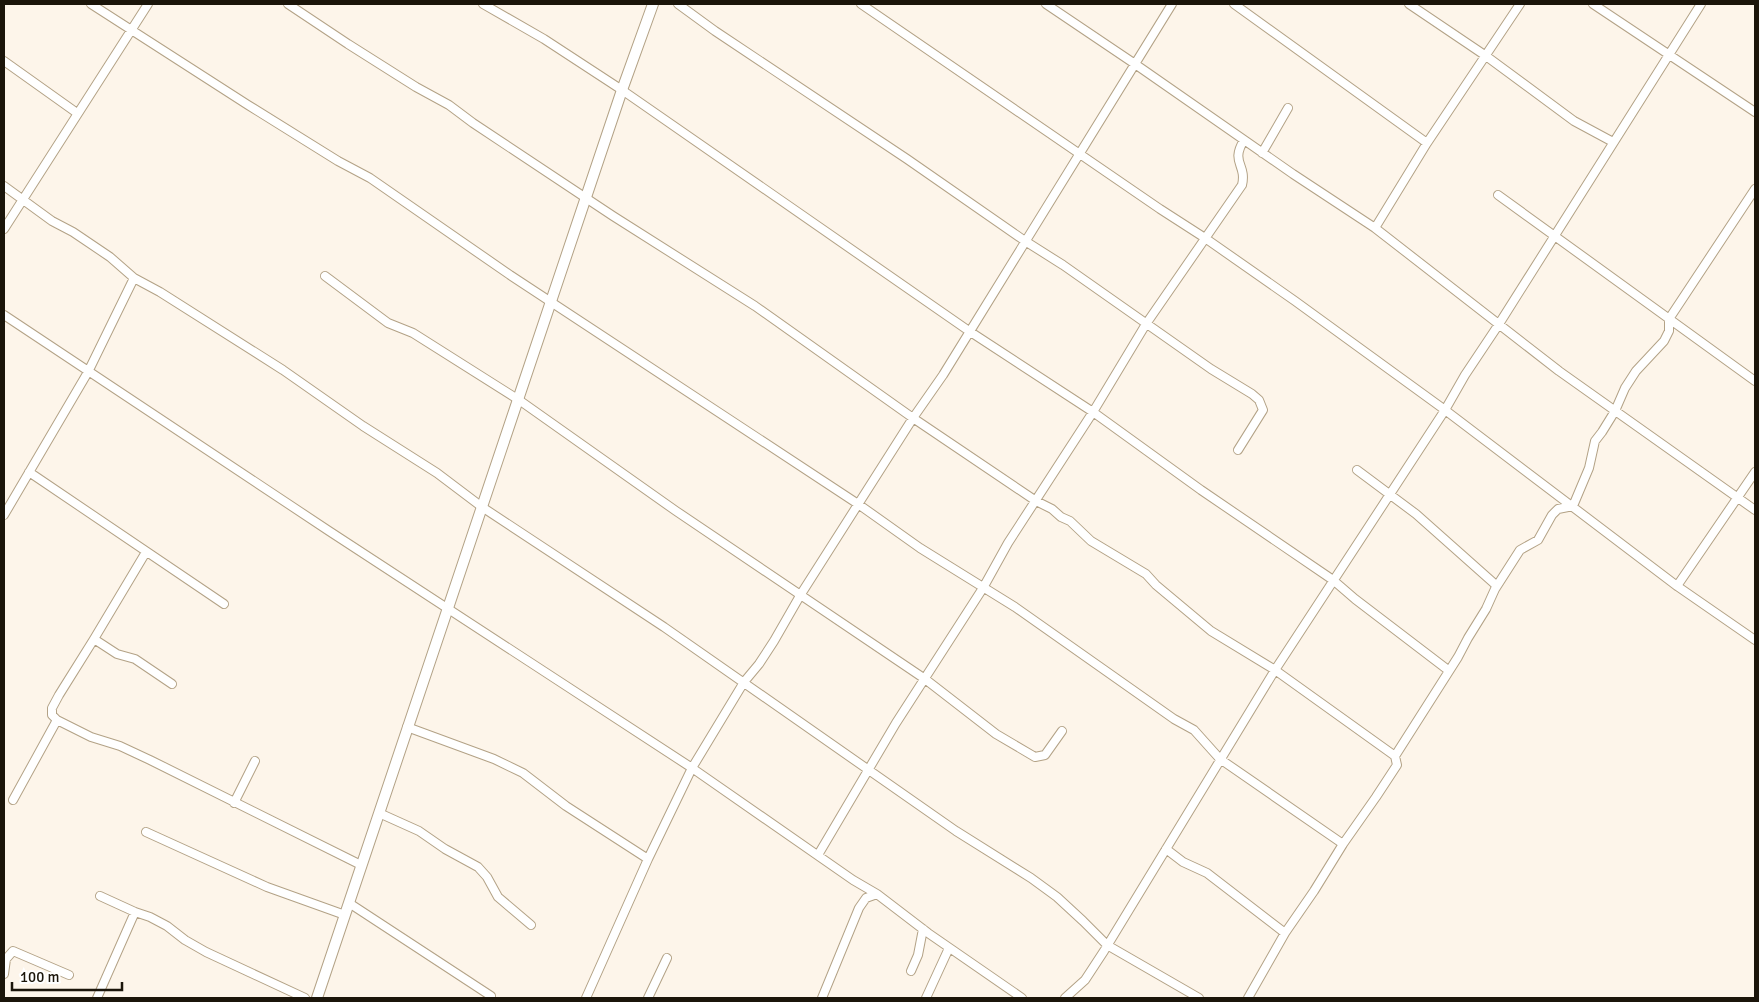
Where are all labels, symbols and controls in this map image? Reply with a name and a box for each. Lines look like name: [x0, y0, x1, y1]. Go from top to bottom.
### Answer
scale bar: [12, 960, 122, 992]
text: 100 m: [20, 968, 60, 986]

